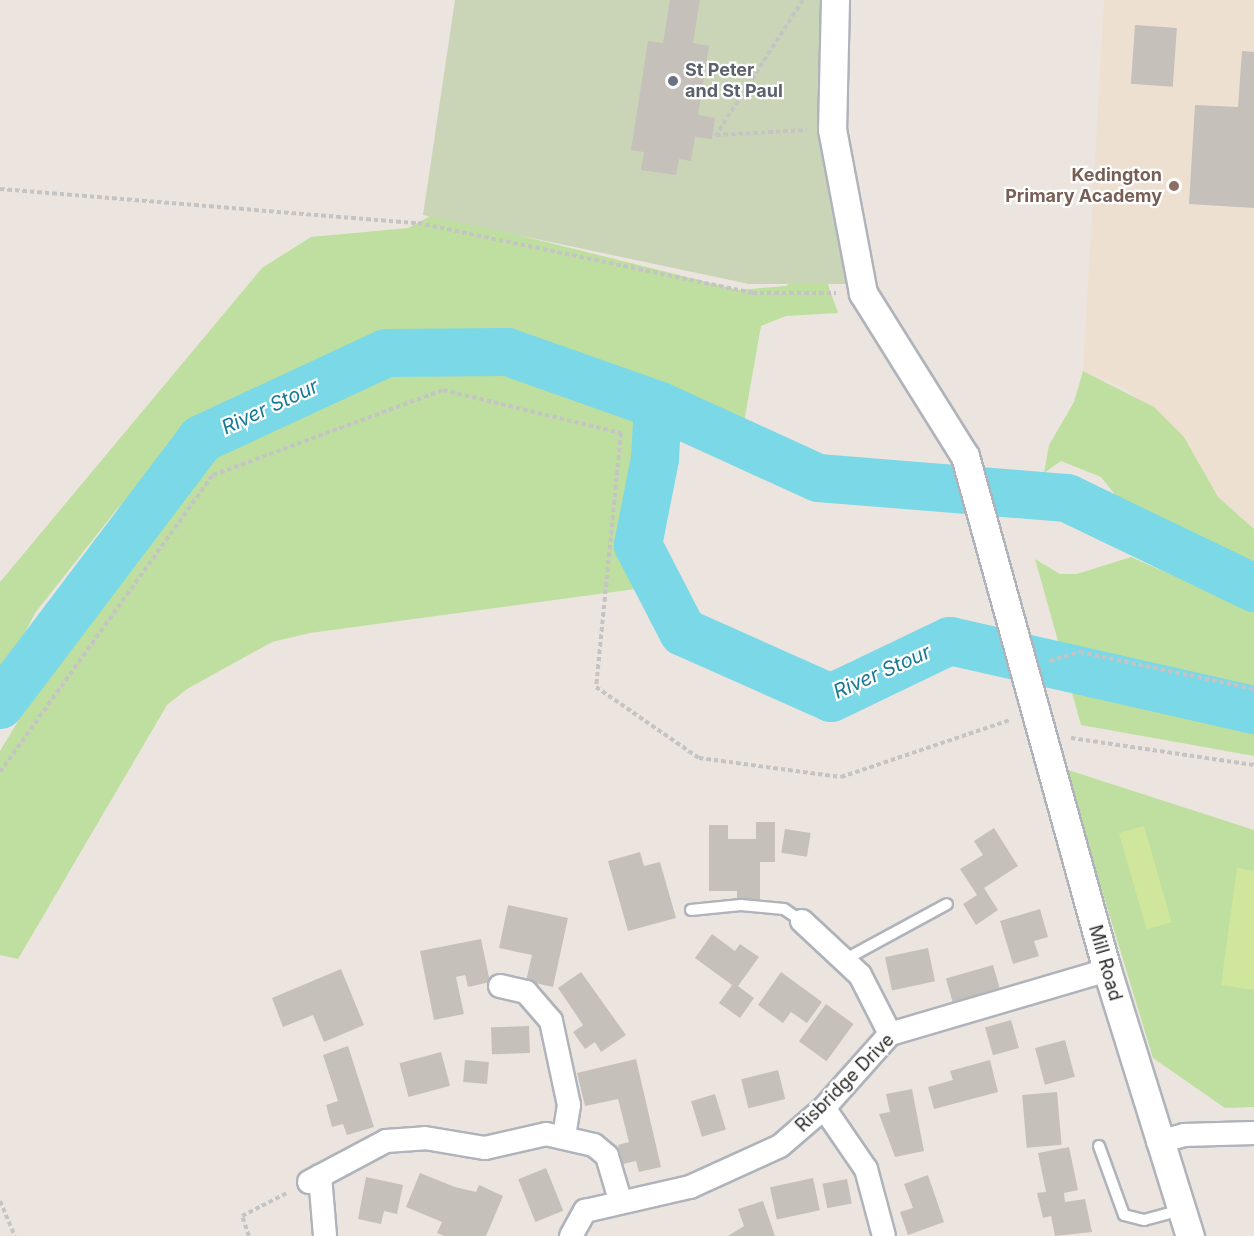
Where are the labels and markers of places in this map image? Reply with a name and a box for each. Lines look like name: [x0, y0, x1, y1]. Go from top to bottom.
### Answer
place label: St Peter and St Paul: [685, 60, 783, 103]
marker: St Peter and St Paul: [666, 74, 680, 88]
place label: Kedington Primary Academy: [1005, 165, 1162, 207]
marker: Kedington Primary Academy: [1167, 179, 1181, 193]

